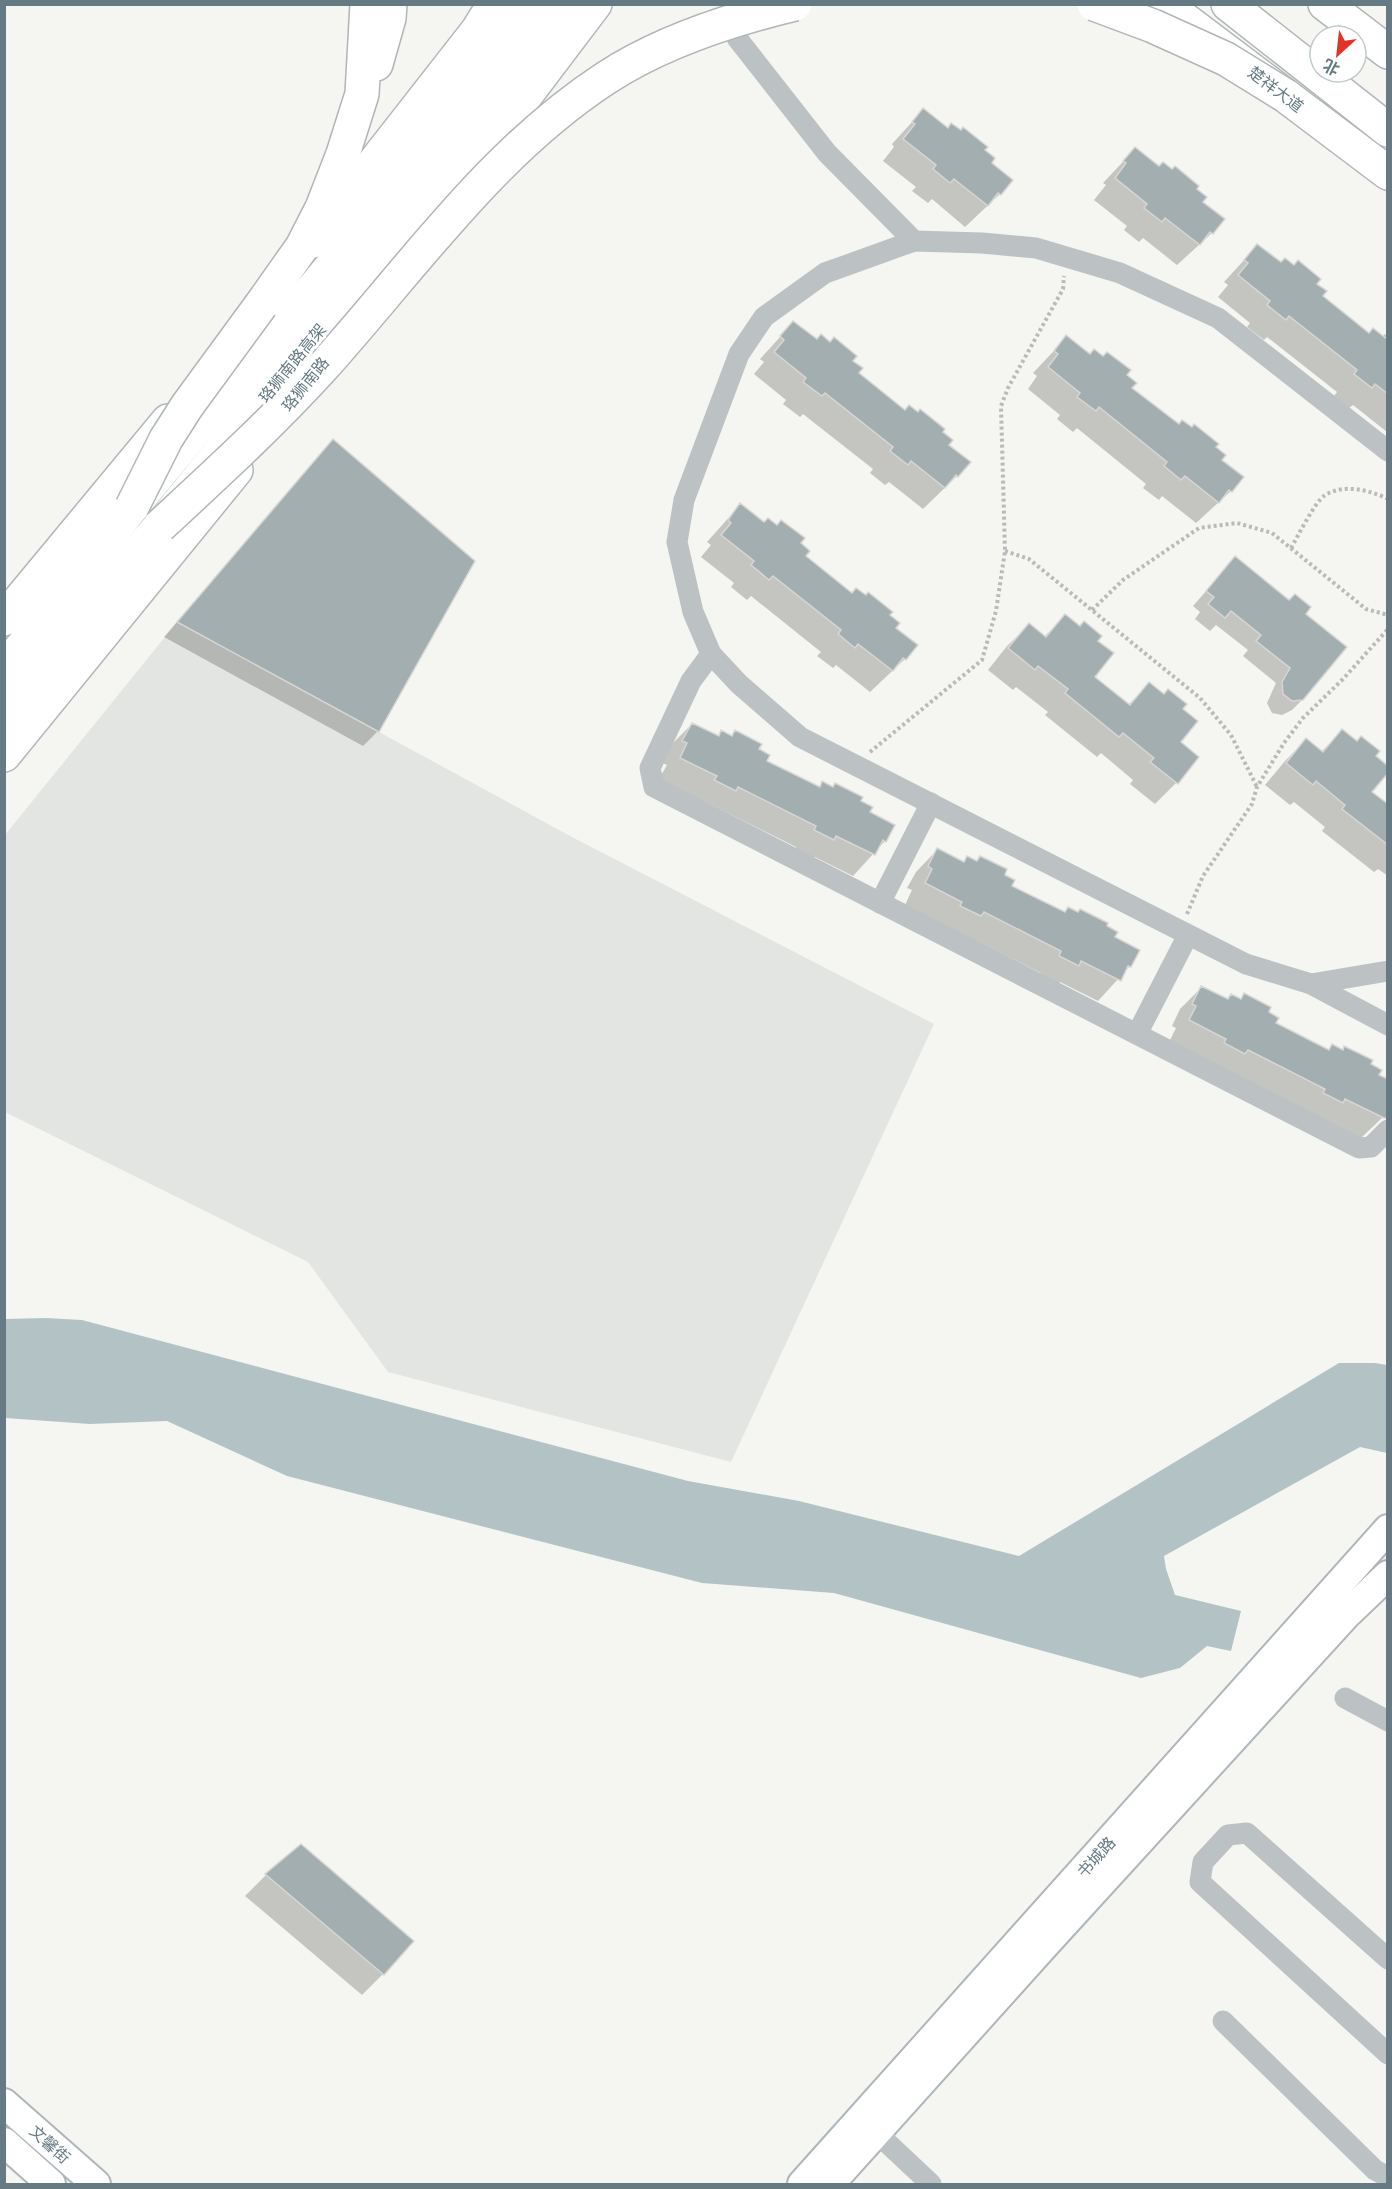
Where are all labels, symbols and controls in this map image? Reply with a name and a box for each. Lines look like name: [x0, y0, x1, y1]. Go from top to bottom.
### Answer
north arrow: [1308, 24, 1368, 84]
text: 北: [1320, 56, 1342, 79]
street label: 楚祥大道: [1245, 63, 1307, 115]
street label: 珞狮南路高架: [254, 320, 330, 406]
street label: 珞狮南路: [277, 353, 333, 415]
street label: 书城路: [1073, 1833, 1119, 1881]
street label: 文馨街: [26, 2121, 74, 2167]

